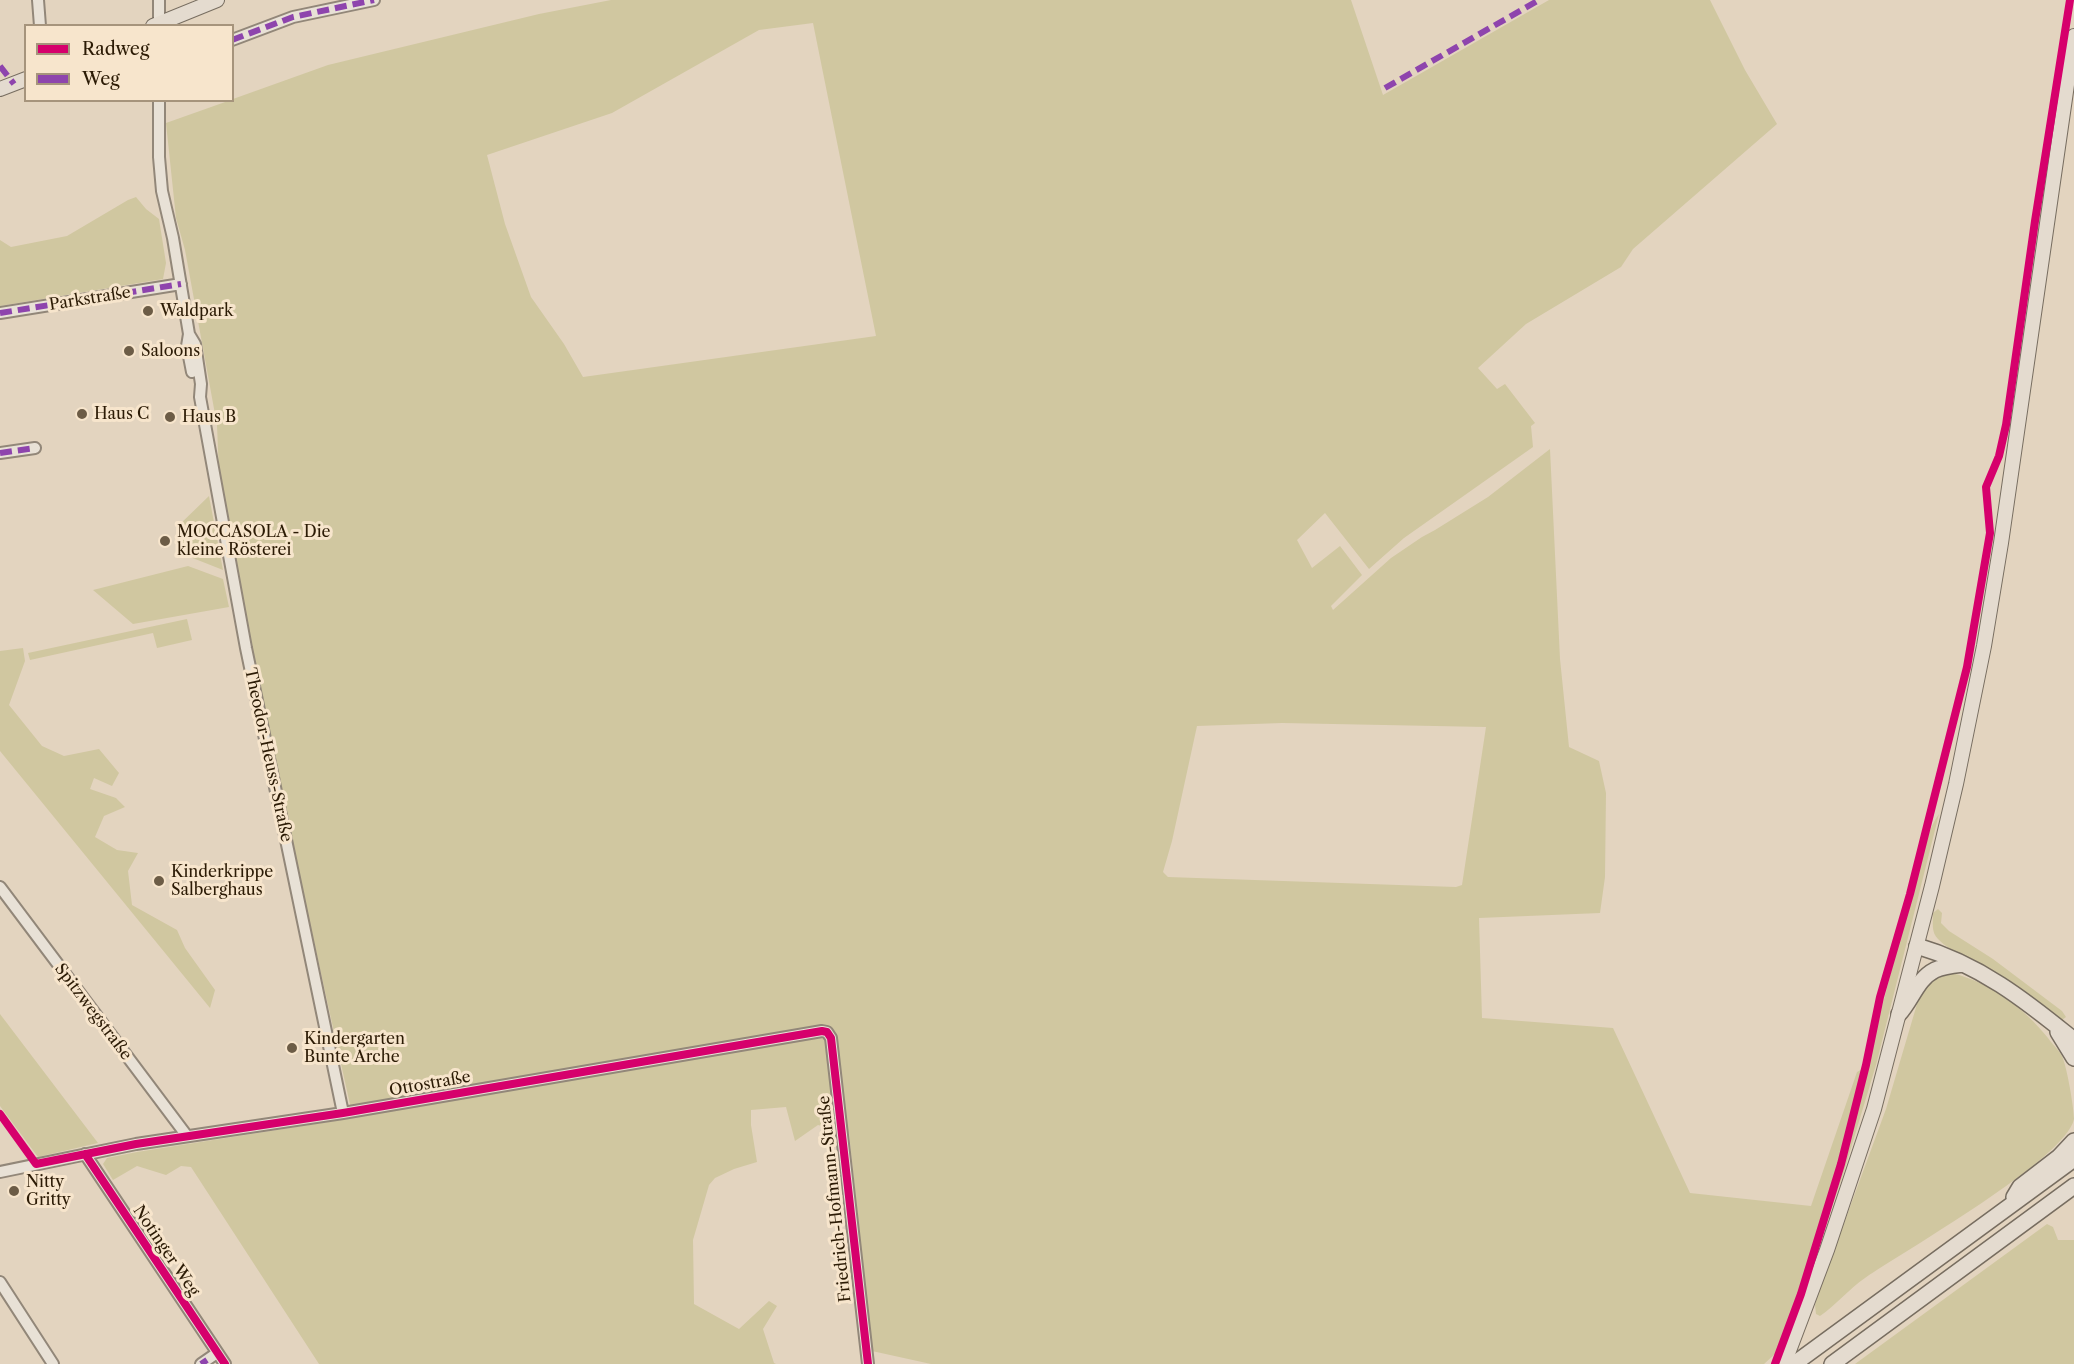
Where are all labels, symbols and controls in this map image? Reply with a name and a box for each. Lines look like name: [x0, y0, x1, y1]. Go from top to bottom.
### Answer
legend: [24, 24, 234, 102]
text: Radweg: [82, 38, 149, 60]
text: Weg: [82, 68, 120, 90]
street label: Parkstraße: [48, 283, 132, 315]
place label: Waldpark: [160, 301, 233, 321]
marker: Waldpark: [141, 304, 155, 318]
place label: Saloons: [141, 341, 200, 361]
marker: Saloons: [122, 344, 136, 358]
place label: Haus C: [94, 404, 149, 424]
marker: Haus C: [75, 407, 89, 421]
place label: Haus B: [182, 407, 236, 427]
marker: Haus B: [163, 410, 177, 424]
place label: MOCCASOLA - Die kleine Rösterei: [177, 522, 331, 560]
marker: MOCCASOLA - Die kleine Rösterei: [158, 534, 172, 548]
street label: Theodor-Heuss-Straße: [240, 666, 296, 844]
place label: Kinderkrippe Salberghaus: [171, 862, 273, 900]
marker: Kinderkrippe Salberghaus: [152, 874, 166, 888]
street label: Spitzwegstraße: [50, 960, 136, 1064]
place label: Kindergarten Bunte Arche: [304, 1029, 405, 1067]
marker: Kindergarten Bunte Arche: [285, 1041, 299, 1055]
street label: Ottostraße: [388, 1067, 472, 1101]
street label: Friedrich-Hofmann-Straße: [815, 1095, 855, 1303]
place label: Nitty Gritty: [26, 1172, 71, 1210]
marker: Nitty Gritty: [7, 1184, 21, 1198]
street label: Notinger Weg: [129, 1202, 203, 1300]

